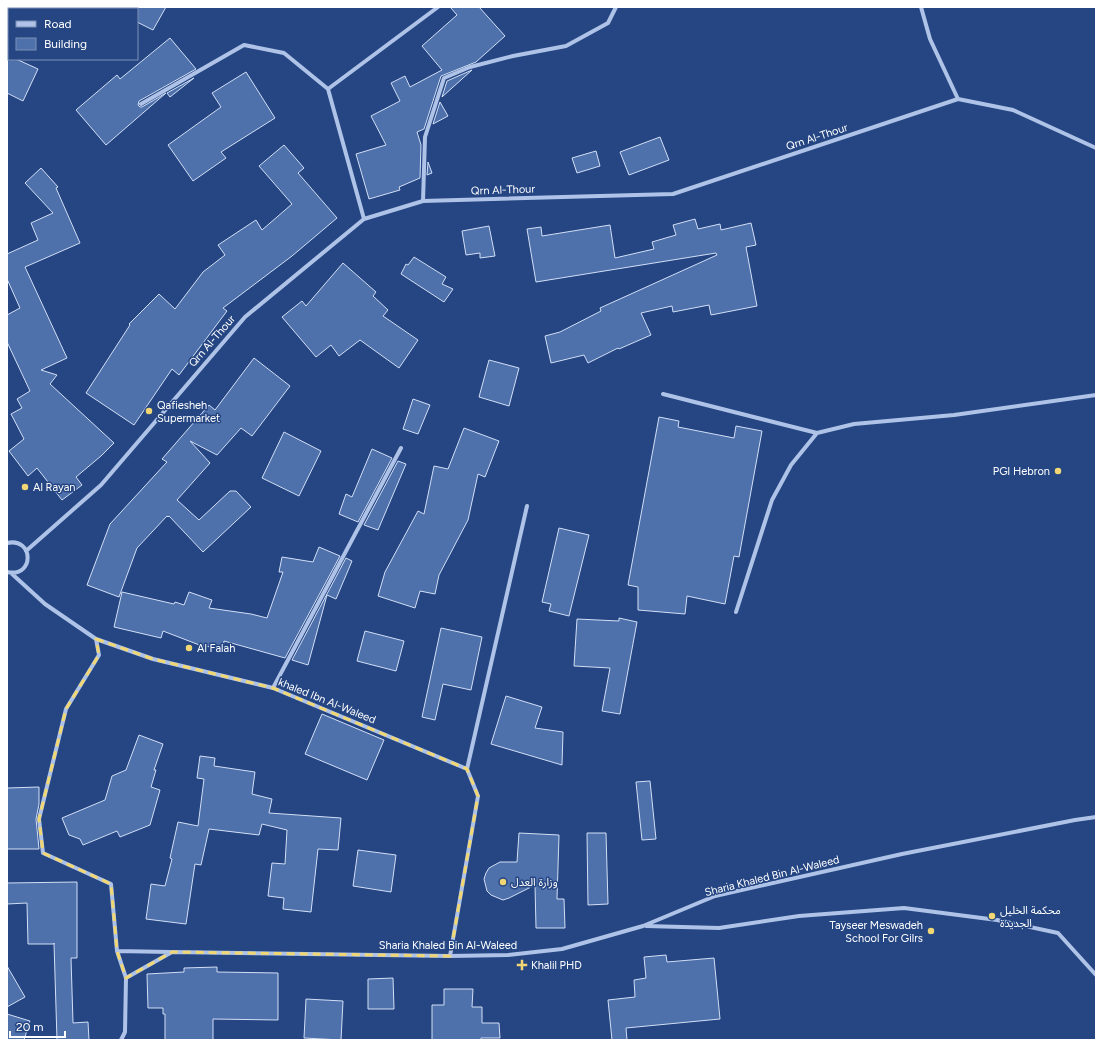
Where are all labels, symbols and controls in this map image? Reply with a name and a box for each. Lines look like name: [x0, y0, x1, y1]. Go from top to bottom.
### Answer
legend: [8, 8, 138, 60]
text: Road: [44, 17, 72, 31]
text: Building: [44, 37, 87, 51]
street label: Qrn Al-Thour: [785, 121, 850, 153]
street label: Qrn Al-Thour: [471, 182, 536, 198]
street label: Qrn Al-Thour: [186, 312, 238, 369]
place label: Qafiesheh Supermarket: [157, 399, 220, 425]
marker: Qafiesheh Supermarket: [144, 406, 154, 416]
place label: PGI Hebron: [993, 465, 1050, 478]
marker: PGI Hebron: [1053, 466, 1063, 476]
place label: Al Rayan: [33, 481, 75, 494]
marker: Al Rayan: [20, 482, 30, 492]
place label: Al Falah: [197, 642, 235, 655]
marker: Al Falah: [184, 643, 194, 653]
street label: khaled Ibn Al-Waleed: [276, 675, 378, 727]
street label: Sharia Khaled Bin Al-Waleed: [703, 853, 841, 899]
place label: وزارة العدل: [511, 876, 558, 889]
marker: وزارة العدل: [498, 877, 508, 887]
place label: محكمة الخليل الجديدة: [1000, 904, 1061, 930]
marker: محكمة الخليل الجديدة: [987, 911, 997, 921]
place label: Tayseer Meswadeh School For Gilrs: [830, 919, 923, 945]
marker: Tayseer Meswadeh School For Gilrs: [926, 926, 936, 936]
street label: Sharia Khaled Bin Al-Waleed: [379, 939, 517, 952]
marker: Khalil PHD: [516, 959, 528, 971]
place label: Khalil PHD: [531, 959, 582, 972]
scale bar: [10, 1013, 65, 1039]
text: 20 m: [16, 1020, 44, 1034]

